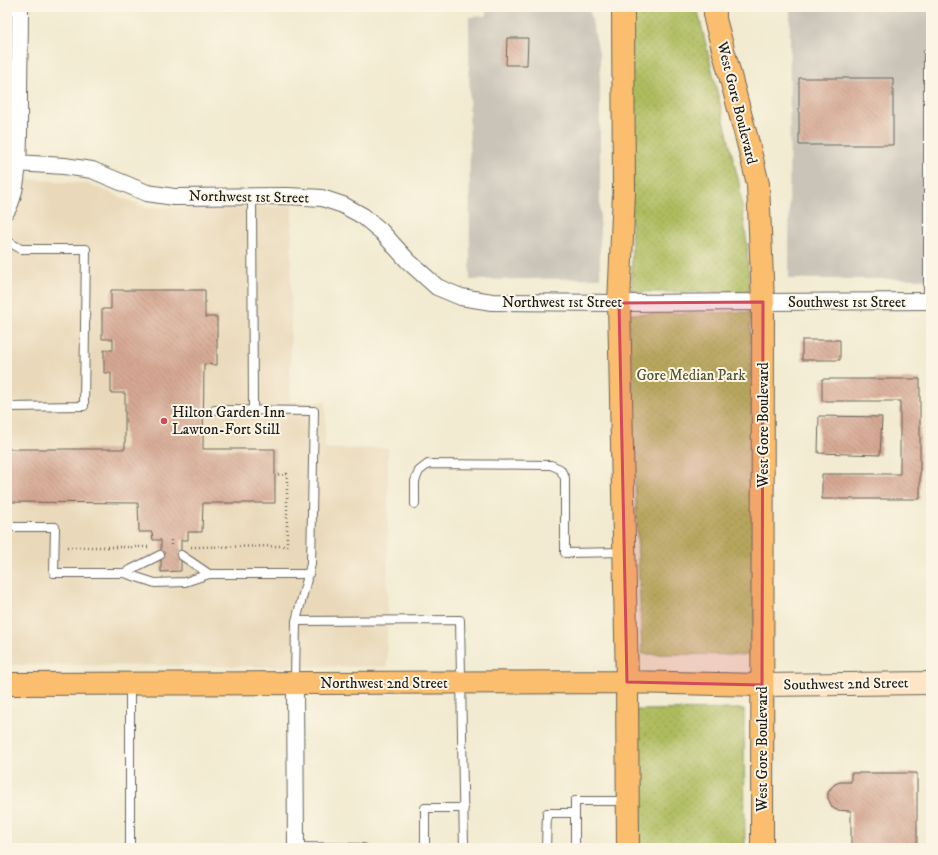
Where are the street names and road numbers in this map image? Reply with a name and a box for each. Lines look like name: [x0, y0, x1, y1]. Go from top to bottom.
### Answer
street label: West Gore Boulevard: [712, 39, 762, 167]
street label: Northwest 1st Street: [189, 186, 309, 208]
street label: Northwest 1st Street: [502, 293, 622, 312]
street label: Southwest 1st Street: [788, 293, 906, 312]
street label: West Gore Boulevard: [754, 362, 773, 489]
street label: Southwest 2nd Street: [783, 673, 909, 695]
street label: Northwest 2nd Street: [320, 674, 448, 693]
street label: West Gore Boulevard: [753, 686, 772, 813]

